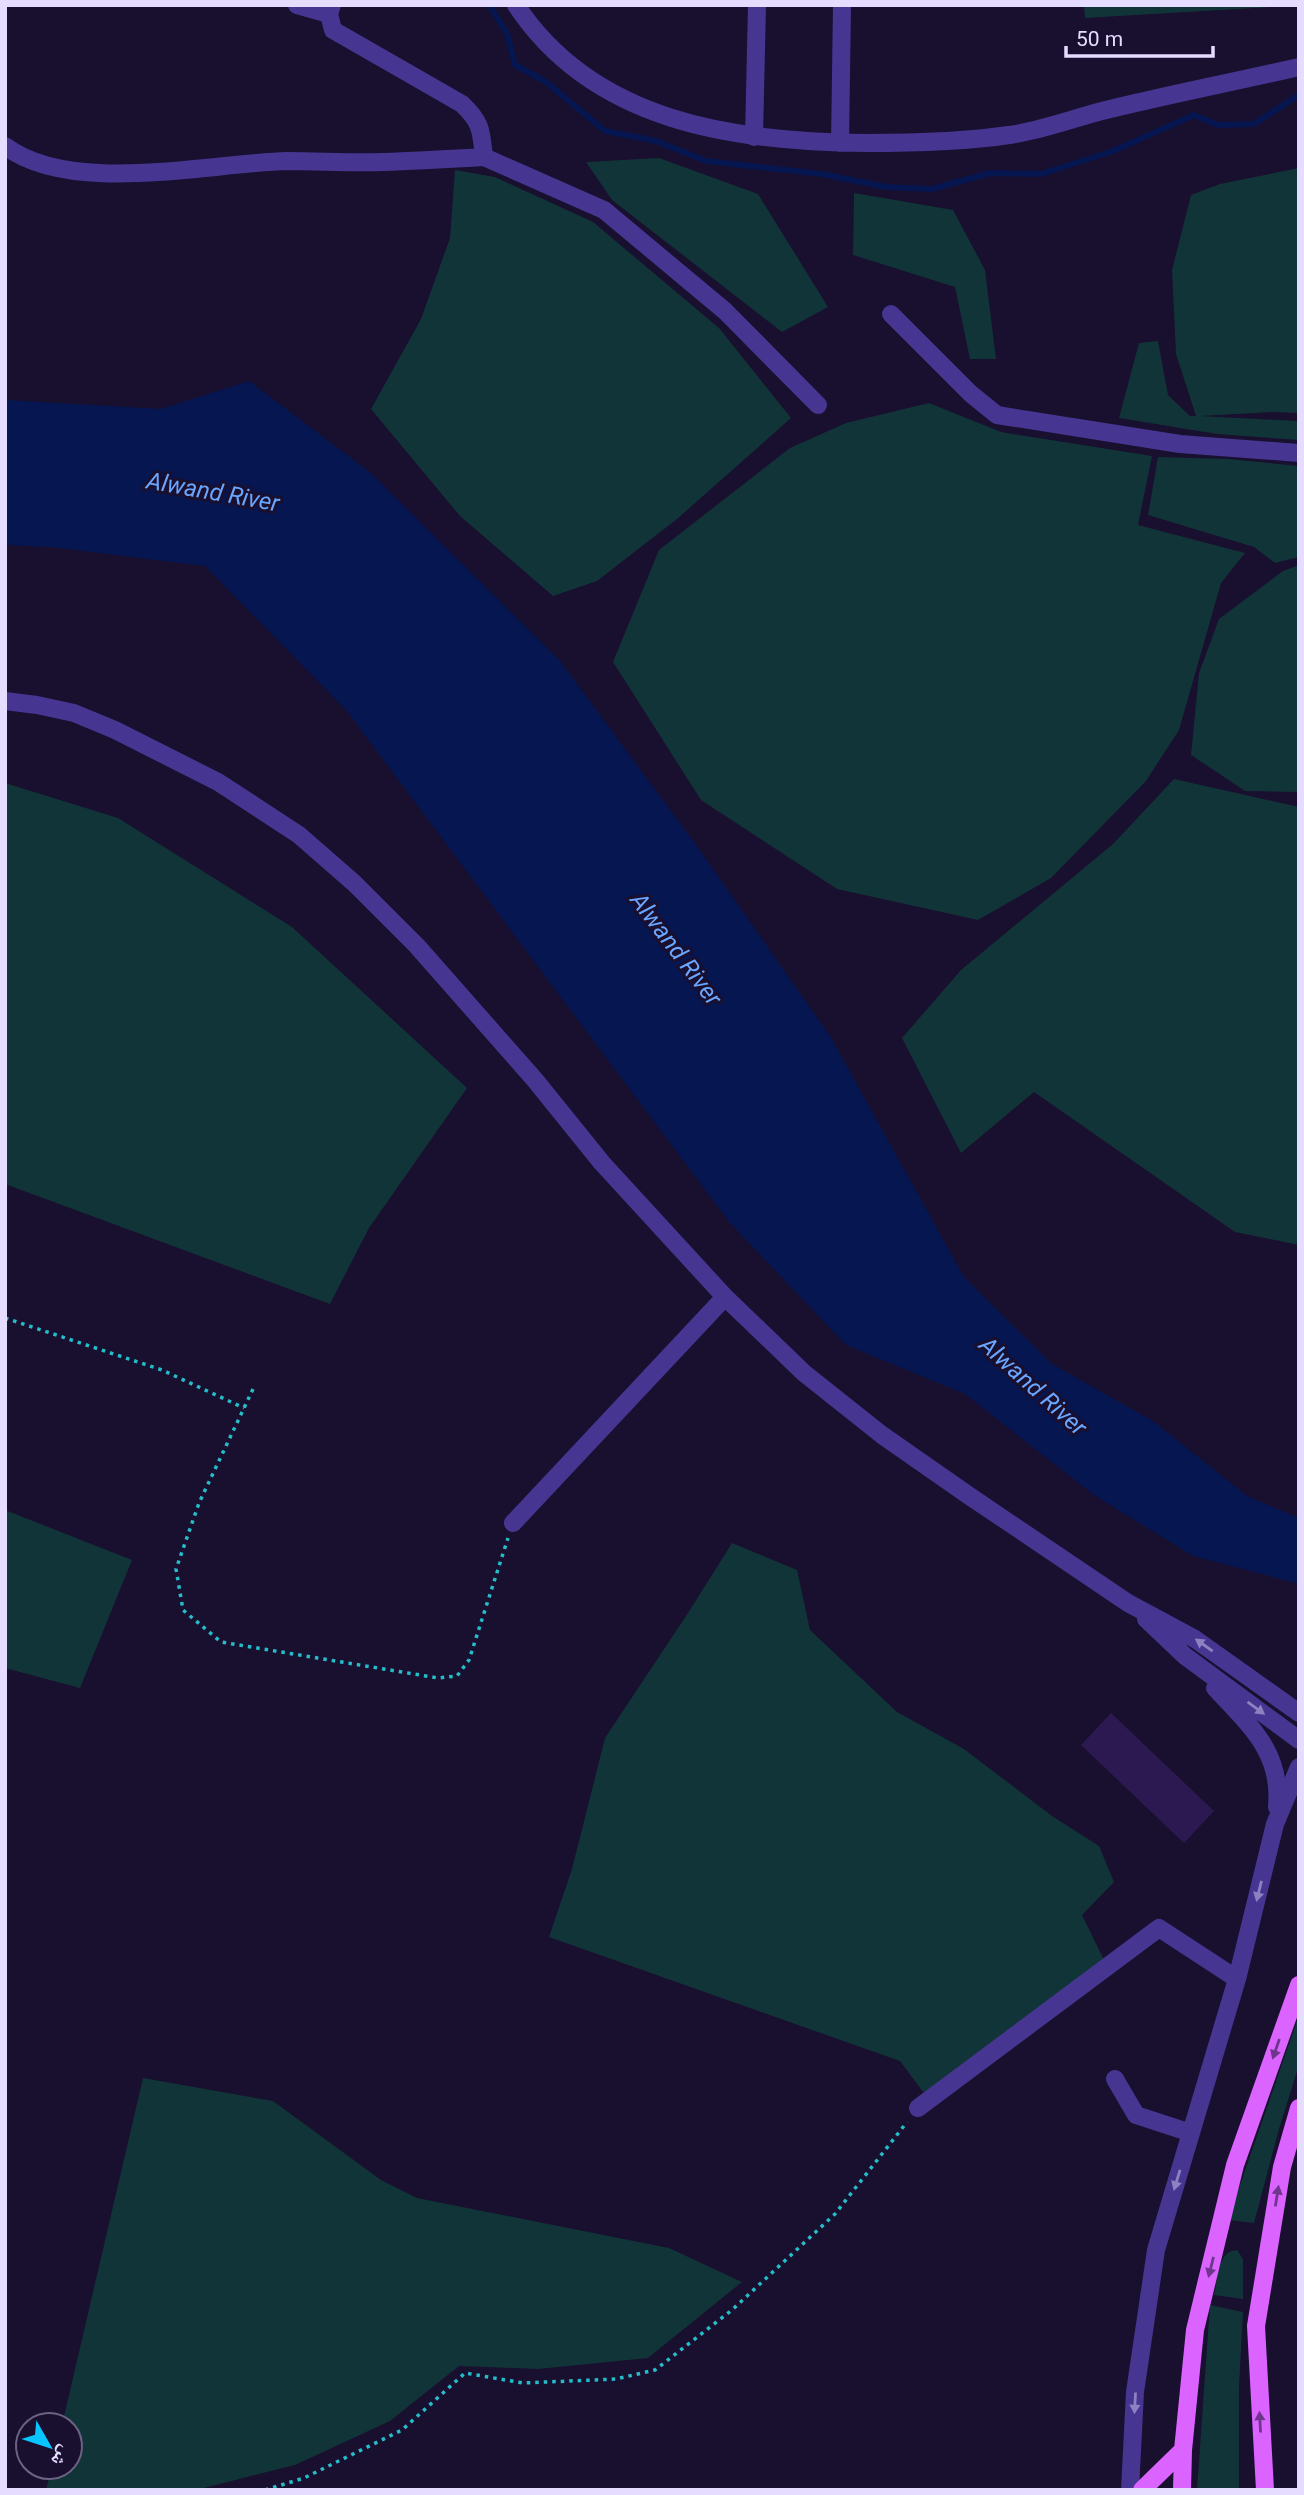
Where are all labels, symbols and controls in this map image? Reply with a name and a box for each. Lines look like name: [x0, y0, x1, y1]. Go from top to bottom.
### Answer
scale bar: [1066, 14, 1213, 58]
text: 50 m: [1076, 27, 1123, 51]
water label: Alwand River: [143, 466, 283, 518]
water label: Alwand River: [624, 886, 728, 1012]
water label: Alwand River: [973, 1330, 1093, 1442]
one-way arrow: [1195, 1638, 1213, 1652]
one-way arrow: [1247, 1701, 1265, 1715]
one-way arrow: [1253, 1880, 1264, 1902]
one-way arrow: [1270, 2039, 1281, 2060]
one-way arrow: [1171, 2170, 1182, 2191]
one-way arrow: [1272, 2185, 1283, 2207]
one-way arrow: [1205, 2256, 1216, 2278]
one-way arrow: [1129, 2392, 1140, 2414]
one-way arrow: [1255, 2410, 1266, 2432]
north arrow: [14, 2411, 84, 2481]
text: ش: [47, 2441, 77, 2471]

